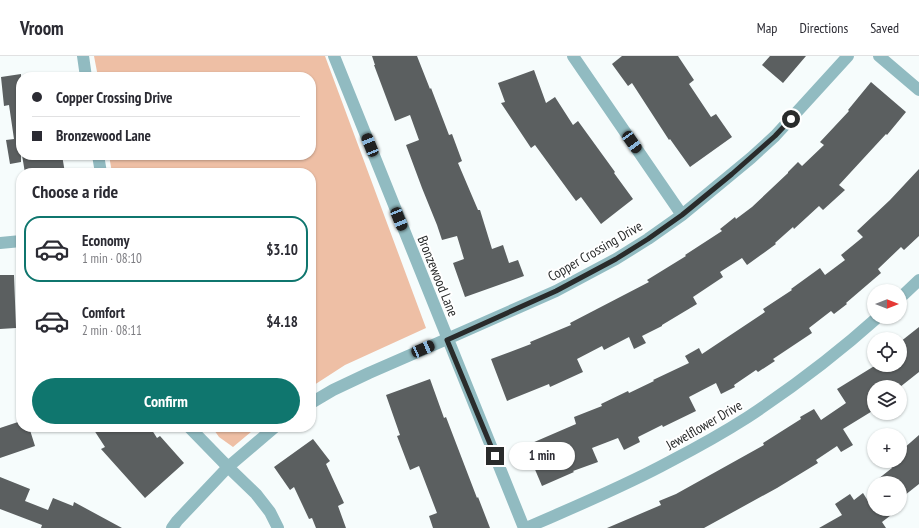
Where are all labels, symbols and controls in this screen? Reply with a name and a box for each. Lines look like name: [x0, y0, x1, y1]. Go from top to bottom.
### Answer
text: Vroom: [20, 16, 64, 40]
text: Map: [757, 19, 777, 37]
text: Directions: [799, 19, 848, 37]
text: Saved: [870, 19, 899, 37]
text: Copper Crossing Drive: [56, 88, 172, 107]
route start: [782, 110, 800, 128]
text: Bronzewood Lane: [56, 126, 151, 145]
car: [620, 129, 644, 155]
car: [360, 132, 380, 158]
text: Choose a ride: [32, 180, 118, 203]
car: [389, 206, 409, 232]
street label: Copper Crossing Drive: [545, 217, 646, 285]
icon: car: [34, 231, 70, 267]
text: Economy: [82, 231, 130, 250]
street label: Bronzewood Lane: [414, 233, 462, 319]
text: $3.10: [266, 240, 298, 259]
text: 1 min · 08:10: [82, 250, 142, 267]
north arrow: [867, 284, 907, 324]
map controls: [867, 284, 907, 516]
icon: car: [34, 303, 70, 339]
text: Comfort: [82, 303, 125, 322]
text: $4.18: [266, 312, 298, 331]
text: 2 min · 08:11: [82, 322, 142, 339]
button: locate: [867, 332, 907, 372]
car: [410, 339, 436, 359]
button: Confirm: [32, 378, 300, 424]
button: layers: [867, 380, 907, 420]
street label: Jewelflower Drive: [662, 396, 745, 455]
button: +: [867, 428, 907, 468]
callout: 1 min: [509, 442, 575, 470]
route end: [486, 447, 504, 465]
text: 1 min: [529, 447, 555, 464]
button: −: [867, 476, 907, 516]

